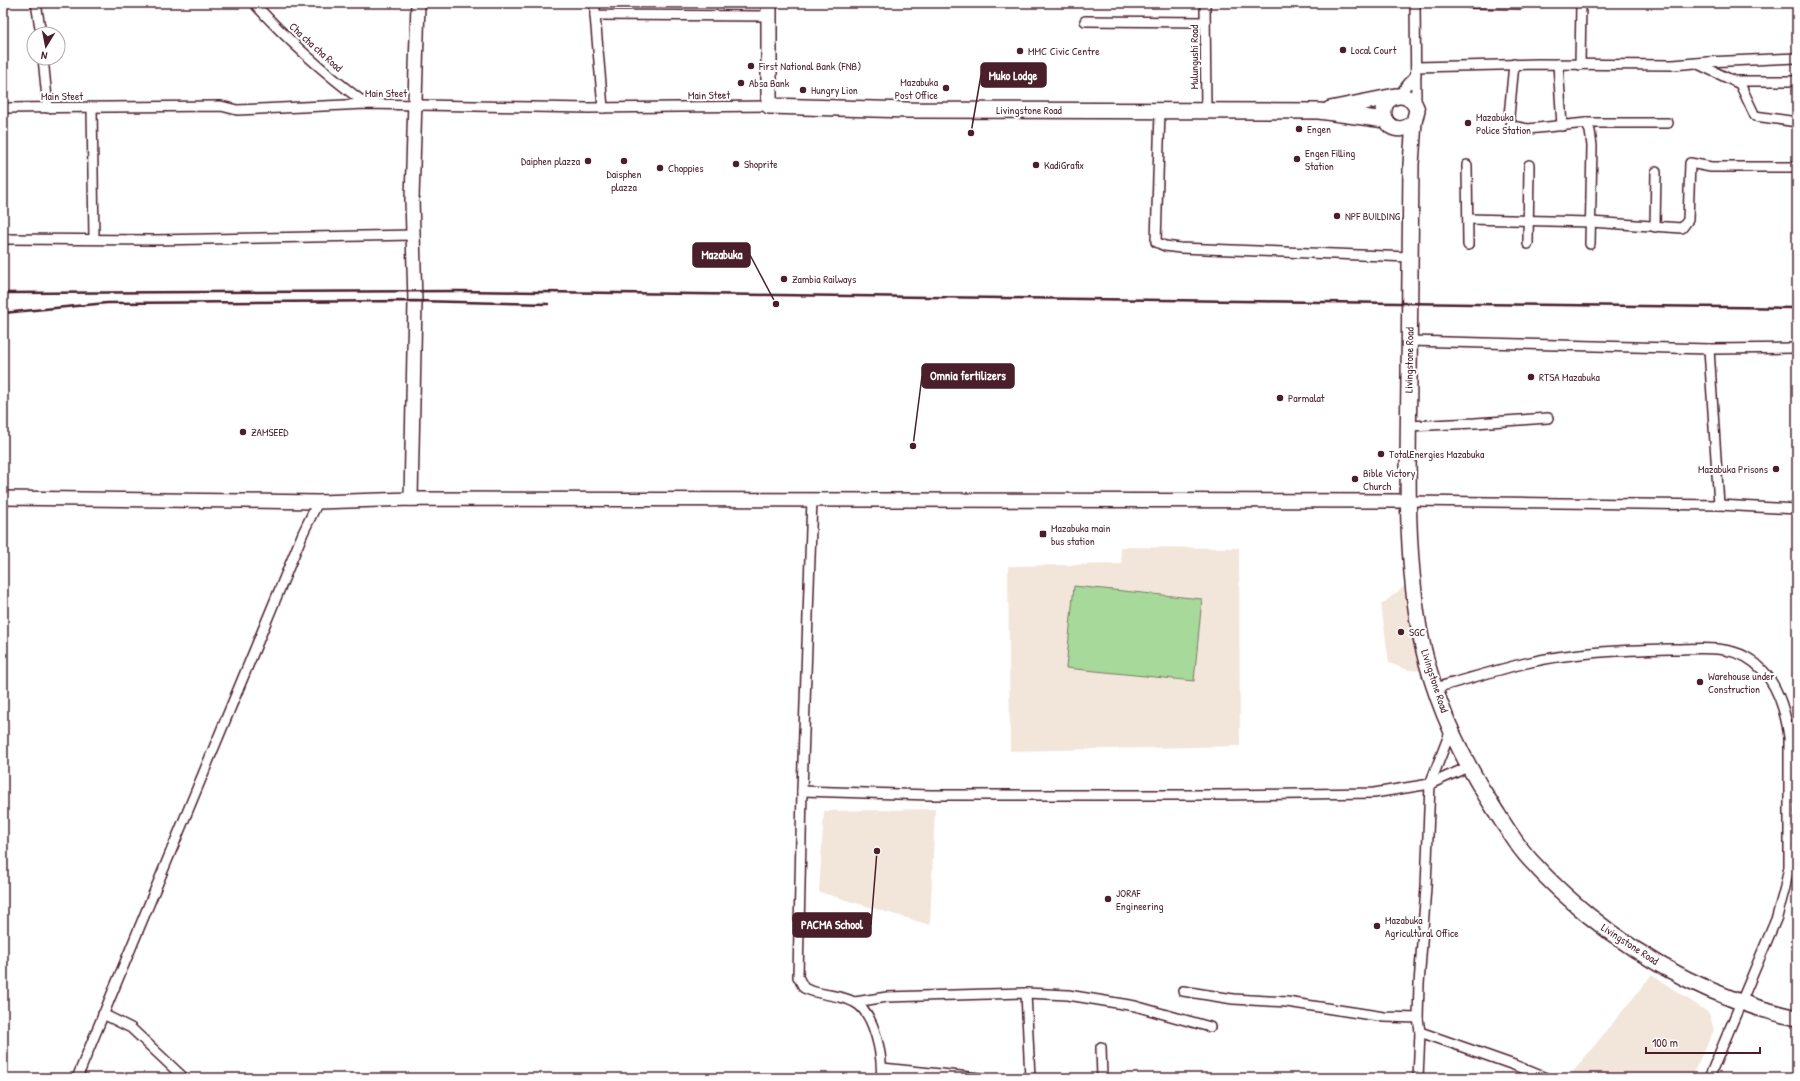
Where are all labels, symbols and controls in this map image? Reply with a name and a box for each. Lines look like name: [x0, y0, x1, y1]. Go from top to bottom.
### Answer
street label: Cha cha cha Road: [286, 19, 346, 75]
street label: Mulungushi Road: [1187, 24, 1201, 89]
north arrow: [26, 26, 66, 66]
place label: Local Court: [1351, 43, 1397, 57]
place label: MMC Civic Centre: [1028, 44, 1100, 58]
marker: Local Court: [1338, 45, 1348, 55]
marker: MMC Civic Centre: [1015, 46, 1025, 56]
text: N: [40, 48, 48, 63]
place label: First National Bank (FNB): [758, 59, 861, 73]
marker: First National Bank (FNB): [746, 61, 756, 71]
callout: Muko Lodge: [981, 63, 1046, 87]
text: Muko Lodge: [989, 67, 1038, 85]
place label: Mazabuka Post Office: [895, 75, 939, 102]
place label: Absa Bank: [749, 76, 790, 90]
marker: Absa Bank: [736, 78, 746, 88]
place label: Hungry Lion: [811, 83, 858, 97]
marker: Mazabuka Post Office: [941, 83, 951, 93]
marker: Hungry Lion: [798, 85, 808, 95]
street label: Main Steet: [365, 86, 407, 100]
street label: Main Steet: [688, 88, 730, 102]
street label: Main Steet: [41, 89, 83, 103]
street label: Livingstone Road: [996, 103, 1063, 117]
place label: Mazabuka Police Station: [1476, 110, 1531, 137]
marker: Mazabuka Police Station: [1463, 118, 1473, 128]
place label: Engen: [1307, 122, 1331, 136]
marker: Engen: [1294, 124, 1304, 134]
place label: Engen Filling Station: [1305, 146, 1355, 173]
place label: Daiphen plazza: [521, 154, 581, 168]
marker: Engen Filling Station: [1292, 154, 1302, 164]
marker: Daiphen plazza: [583, 156, 593, 166]
marker: Daisphen plazza: [619, 156, 629, 166]
place label: Shoprite: [744, 157, 778, 171]
place label: KadiGrafix: [1044, 158, 1084, 172]
marker: Shoprite: [731, 159, 741, 169]
marker: KadiGrafix: [1031, 160, 1041, 170]
place label: Choppies: [668, 161, 704, 175]
marker: Choppies: [655, 163, 665, 173]
place label: Daisphen plazza: [607, 167, 641, 194]
place label: NPF BUILDING: [1345, 209, 1401, 223]
marker: NPF BUILDING: [1332, 211, 1342, 221]
callout: Mazabuka: [693, 243, 750, 267]
text: Mazabuka: [701, 246, 743, 263]
place label: Zambia Railways: [792, 272, 856, 286]
marker: Zambia Railways: [779, 274, 789, 284]
street label: Livingstone Road: [1401, 326, 1417, 393]
callout: Omnia fertilizers: [922, 364, 1014, 388]
text: Omnia fertilizers: [930, 367, 1006, 384]
place label: RTSA Mazabuka: [1539, 370, 1600, 384]
marker: RTSA Mazabuka: [1526, 372, 1536, 382]
place label: Parmalat: [1288, 391, 1325, 405]
marker: Parmalat: [1275, 393, 1285, 403]
place label: ZAMSEED: [251, 425, 289, 439]
marker: ZAMSEED: [238, 427, 248, 437]
place label: TotalEnergies Mazabuka: [1389, 447, 1485, 461]
marker: TotalEnergies Mazabuka: [1376, 449, 1386, 459]
place label: Mazabuka Prisons: [1698, 462, 1768, 476]
marker: Mazabuka Prisons: [1771, 464, 1781, 474]
place label: Bible Victory Church: [1363, 466, 1416, 493]
marker: Bible Victory Church: [1350, 474, 1360, 484]
place label: Mazabuka main bus station: [1051, 521, 1110, 548]
marker: Mazabuka main bus station: [1038, 529, 1048, 539]
place label: SGC: [1409, 625, 1425, 639]
marker: SGC: [1396, 627, 1406, 637]
street label: Livingstone Road: [1418, 648, 1452, 715]
place label: Warehouse under Construction: [1708, 669, 1775, 696]
marker: Warehouse under Construction: [1695, 677, 1705, 687]
place label: JORAF Engineering: [1116, 886, 1164, 913]
marker: JORAF Engineering: [1103, 894, 1113, 904]
callout: PACMA School: [793, 913, 871, 937]
place label: Mazabuka Agricultural Office: [1385, 913, 1459, 940]
text: PACMA School: [801, 916, 864, 933]
street label: Livingstone Road: [1599, 920, 1662, 968]
marker: Mazabuka Agricultural Office: [1372, 921, 1382, 931]
scale bar: [1646, 1029, 1760, 1055]
text: 100 m: [1652, 1034, 1678, 1051]

